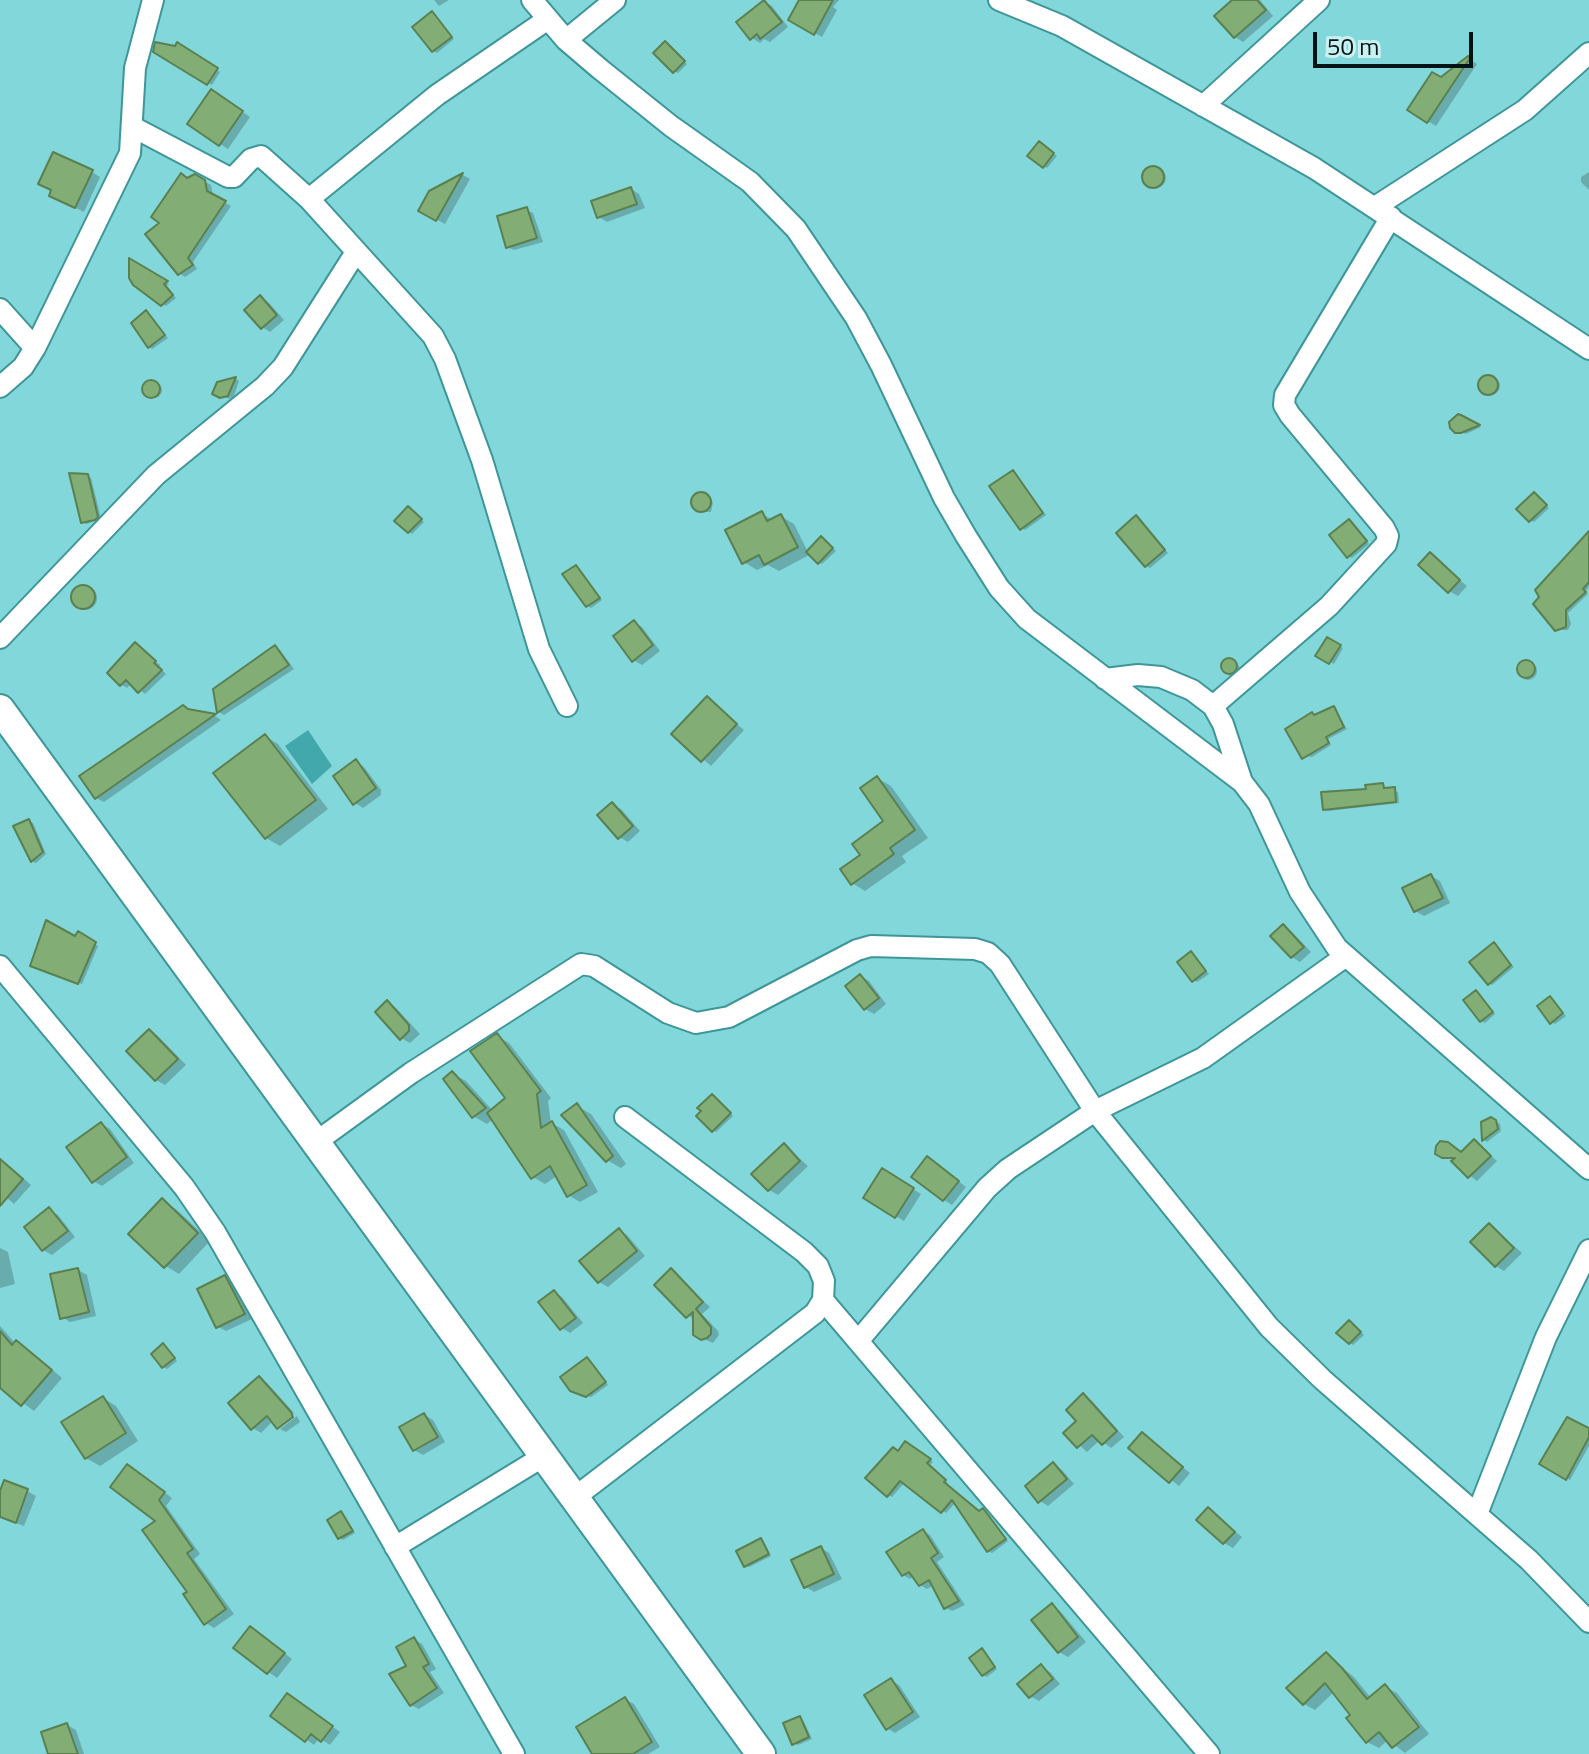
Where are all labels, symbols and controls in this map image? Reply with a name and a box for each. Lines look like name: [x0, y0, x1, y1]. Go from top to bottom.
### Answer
scale bar: [1317, 16, 1477, 66]
text: 50 m: [1327, 28, 1379, 64]

